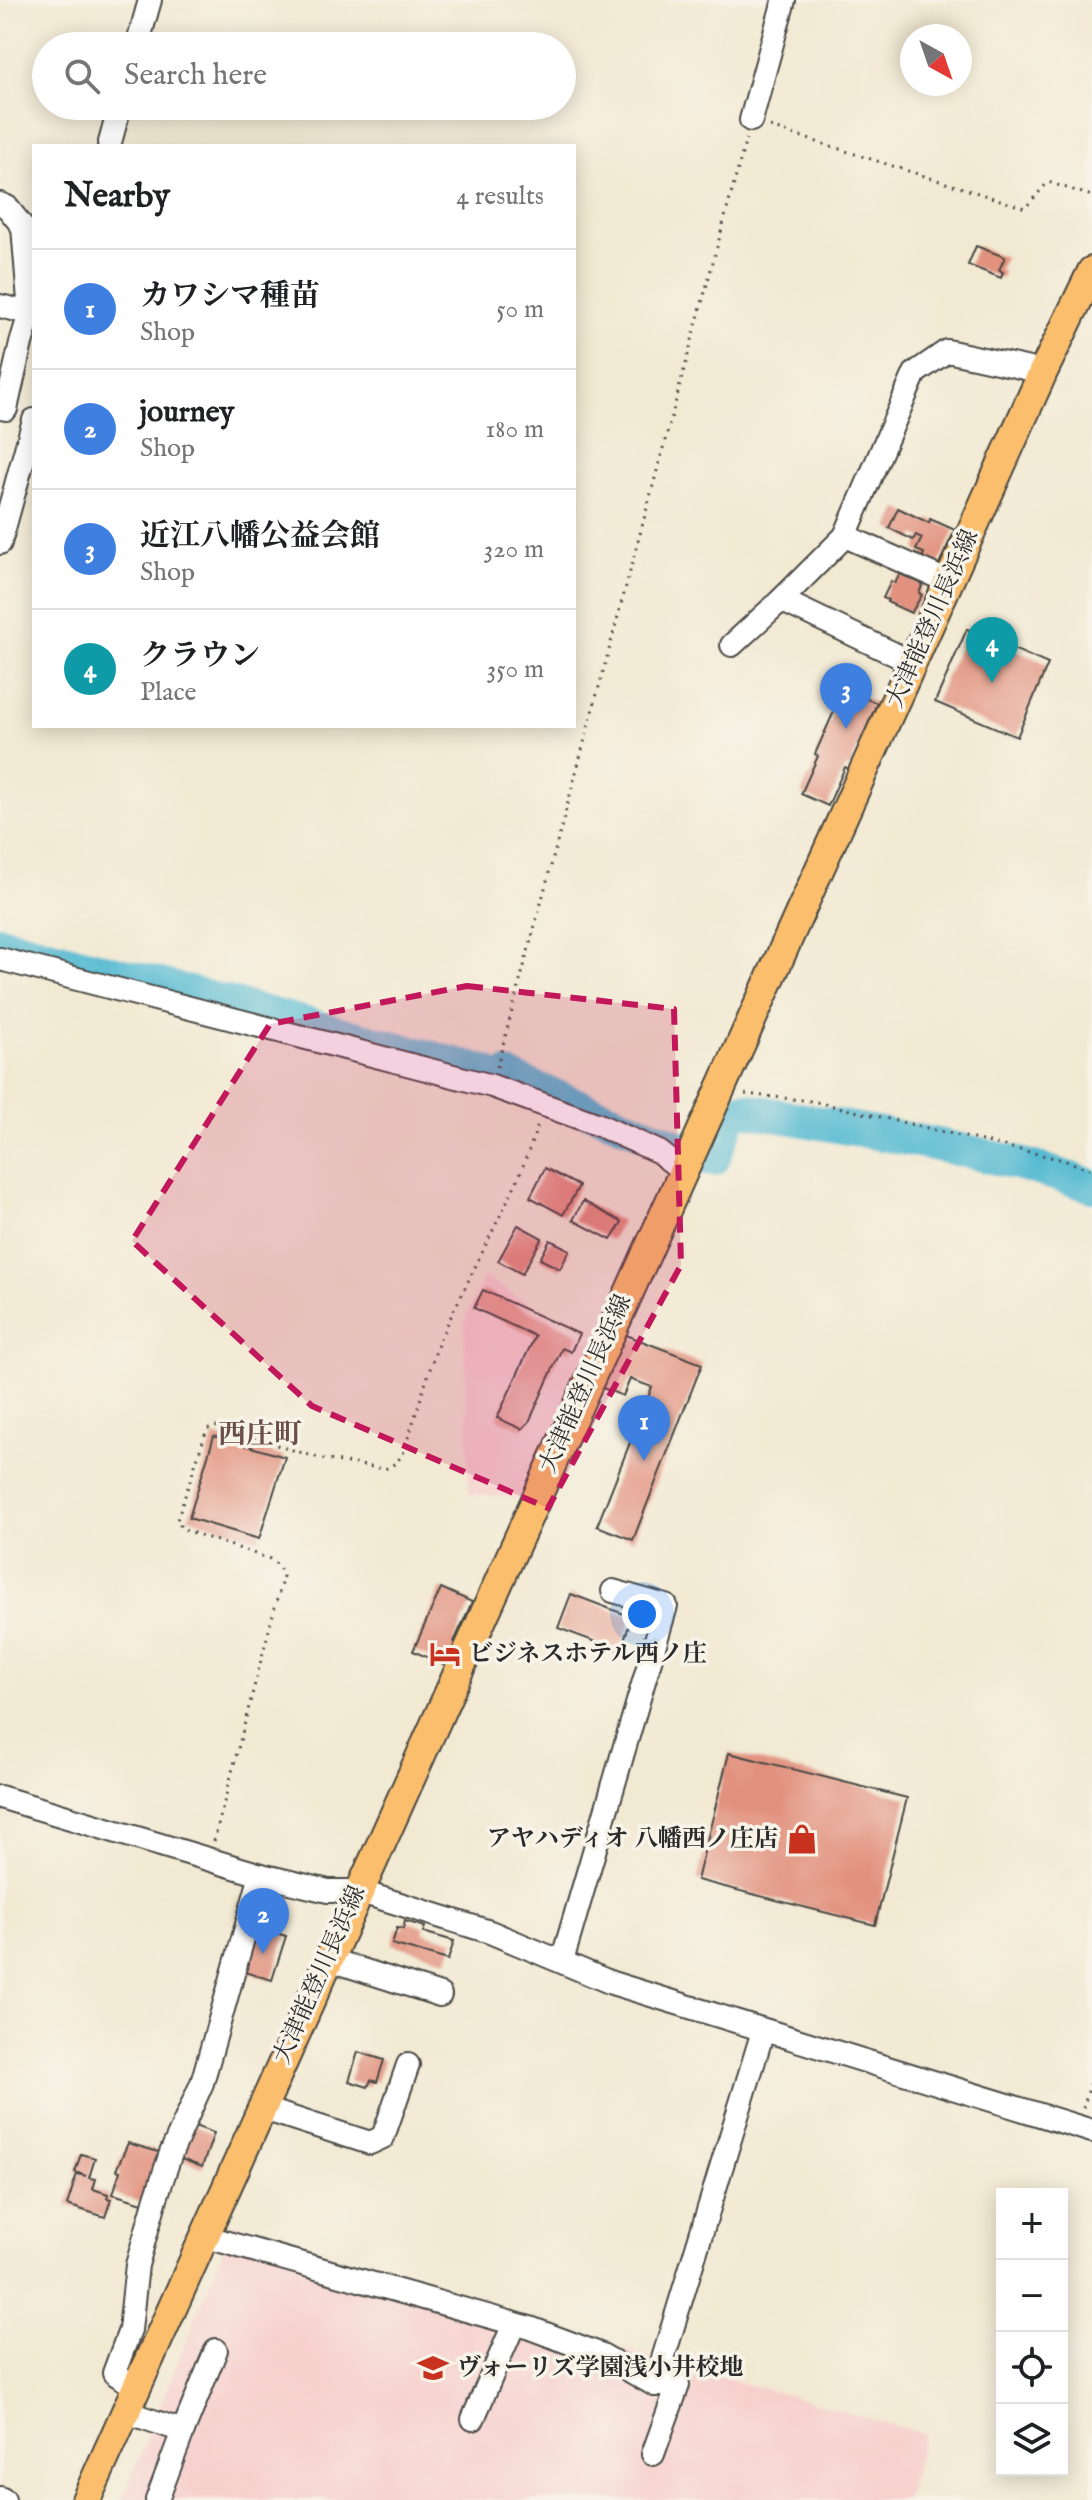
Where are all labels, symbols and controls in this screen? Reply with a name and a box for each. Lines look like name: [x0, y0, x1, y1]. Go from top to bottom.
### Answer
north arrow: [900, 24, 972, 96]
search box: [32, 32, 576, 120]
icon: search: [60, 54, 104, 98]
text: Search here: [124, 57, 267, 95]
text: Nearby: [64, 175, 170, 218]
text: 4 results: [456, 180, 544, 213]
text: カワシマ種苗: [140, 278, 320, 316]
text: 1: [85, 293, 95, 326]
text: 50 m: [496, 293, 544, 326]
text: Shop: [140, 316, 195, 349]
text: journey: [140, 394, 234, 432]
text: 2: [84, 413, 96, 446]
text: 180 m: [486, 413, 544, 446]
text: Shop: [140, 432, 195, 465]
text: 近江八幡公益会館: [140, 518, 380, 556]
street label: 大津能登川長浜線: [880, 525, 986, 713]
text: 3: [85, 533, 95, 566]
text: 320 m: [484, 533, 544, 566]
text: Shop: [140, 556, 195, 589]
pin: 4: [966, 617, 1018, 683]
text: クラウン: [140, 638, 260, 676]
text: 4: [84, 653, 96, 686]
text: 350 m: [486, 653, 544, 686]
pin: 3: [820, 663, 872, 729]
text: Place: [140, 676, 196, 709]
street label: 大津能登川長浜線: [533, 1290, 639, 1478]
pin: 1: [618, 1395, 670, 1461]
district label: 西庄町: [218, 1418, 302, 1453]
your location: [622, 1594, 662, 1634]
hotel icon: ビジネスホテル西ノ庄: [428, 1637, 462, 1671]
place label: ビジネスホテル西ノ庄: [469, 1639, 707, 1670]
shop icon: アヤハディオ 八幡西ノ庄店: [785, 1822, 819, 1856]
place label: アヤハディオ 八幡西ノ庄店: [487, 1824, 778, 1855]
street label: 大津能登川長浜線: [267, 1881, 373, 2069]
pin: 2: [237, 1888, 289, 1954]
map controls: [996, 2188, 1068, 2476]
button: +: [996, 2188, 1068, 2260]
button: −: [996, 2260, 1068, 2332]
button: locate: [996, 2332, 1068, 2404]
school or university icon: ヴォーリズ学園浅小井校地: [416, 2351, 450, 2385]
place label: ヴォーリズ学園浅小井校地: [457, 2353, 744, 2384]
button: layers: [996, 2404, 1068, 2476]

